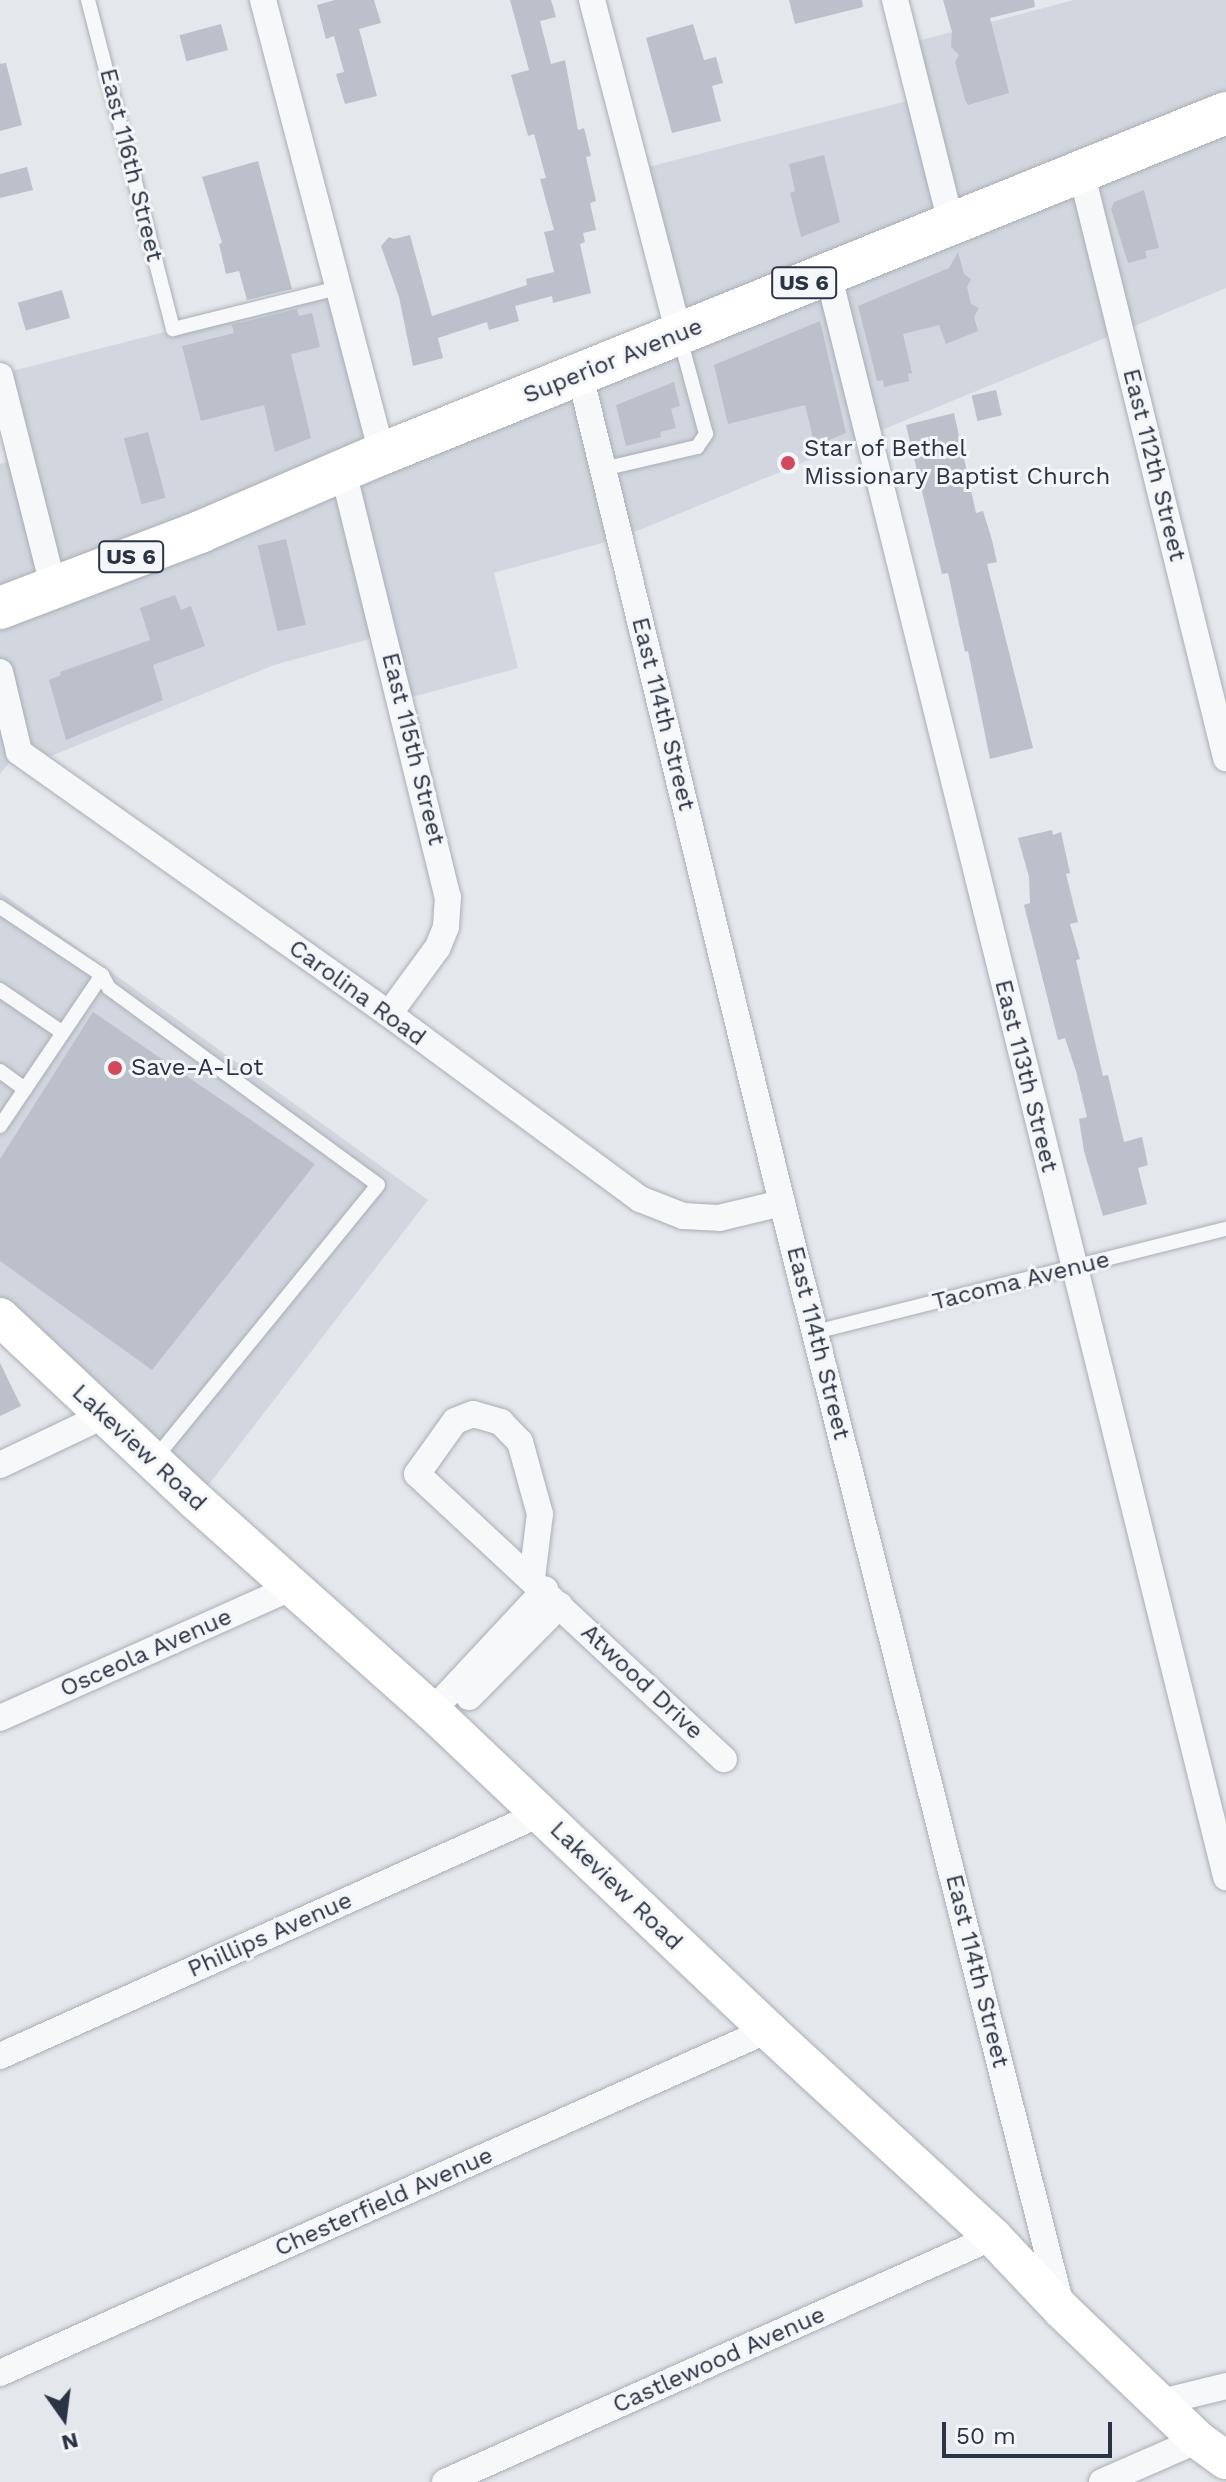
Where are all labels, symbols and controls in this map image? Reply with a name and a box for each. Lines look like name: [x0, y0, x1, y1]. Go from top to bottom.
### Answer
street label: East 116th Street: [93, 65, 169, 265]
road number: US 6: [770, 265, 838, 301]
street label: Superior Avenue: [518, 312, 708, 410]
street label: East 112th Street: [1116, 366, 1192, 564]
place label: Star of Bethel Missionary Baptist Church: [804, 435, 1111, 491]
marker: Star of Bethel Missionary Baptist Church: [779, 454, 797, 472]
road number: US 6: [97, 539, 165, 575]
street label: East 114th Street: [625, 614, 701, 814]
street label: East 115th Street: [375, 650, 451, 848]
street label: Carolina Road: [283, 934, 431, 1052]
street label: East 113th Street: [988, 977, 1064, 1175]
place label: Save-A-Lot: [131, 1054, 263, 1082]
marker: Save-A-Lot: [106, 1059, 124, 1077]
street label: East 114th Street: [780, 1243, 856, 1443]
street label: Tacoma Avenue: [929, 1245, 1113, 1317]
street label: Lakeview Road: [66, 1378, 212, 1518]
street label: Osceola Avenue: [55, 1602, 237, 1704]
street label: Atwood Drive: [575, 1618, 709, 1746]
street label: Lakeview Road: [543, 1815, 689, 1957]
street label: East 114th Street: [939, 1871, 1015, 2071]
street label: Phillips Avenue: [183, 1886, 357, 1984]
street label: Chesterfield Avenue: [270, 2141, 498, 2263]
street label: Castlewood Avenue: [608, 2300, 830, 2420]
north arrow: [24, 2378, 104, 2458]
scale bar: [946, 2406, 1116, 2456]
text: 50 m: [956, 2422, 1016, 2450]
text: N: [59, 2428, 81, 2456]

